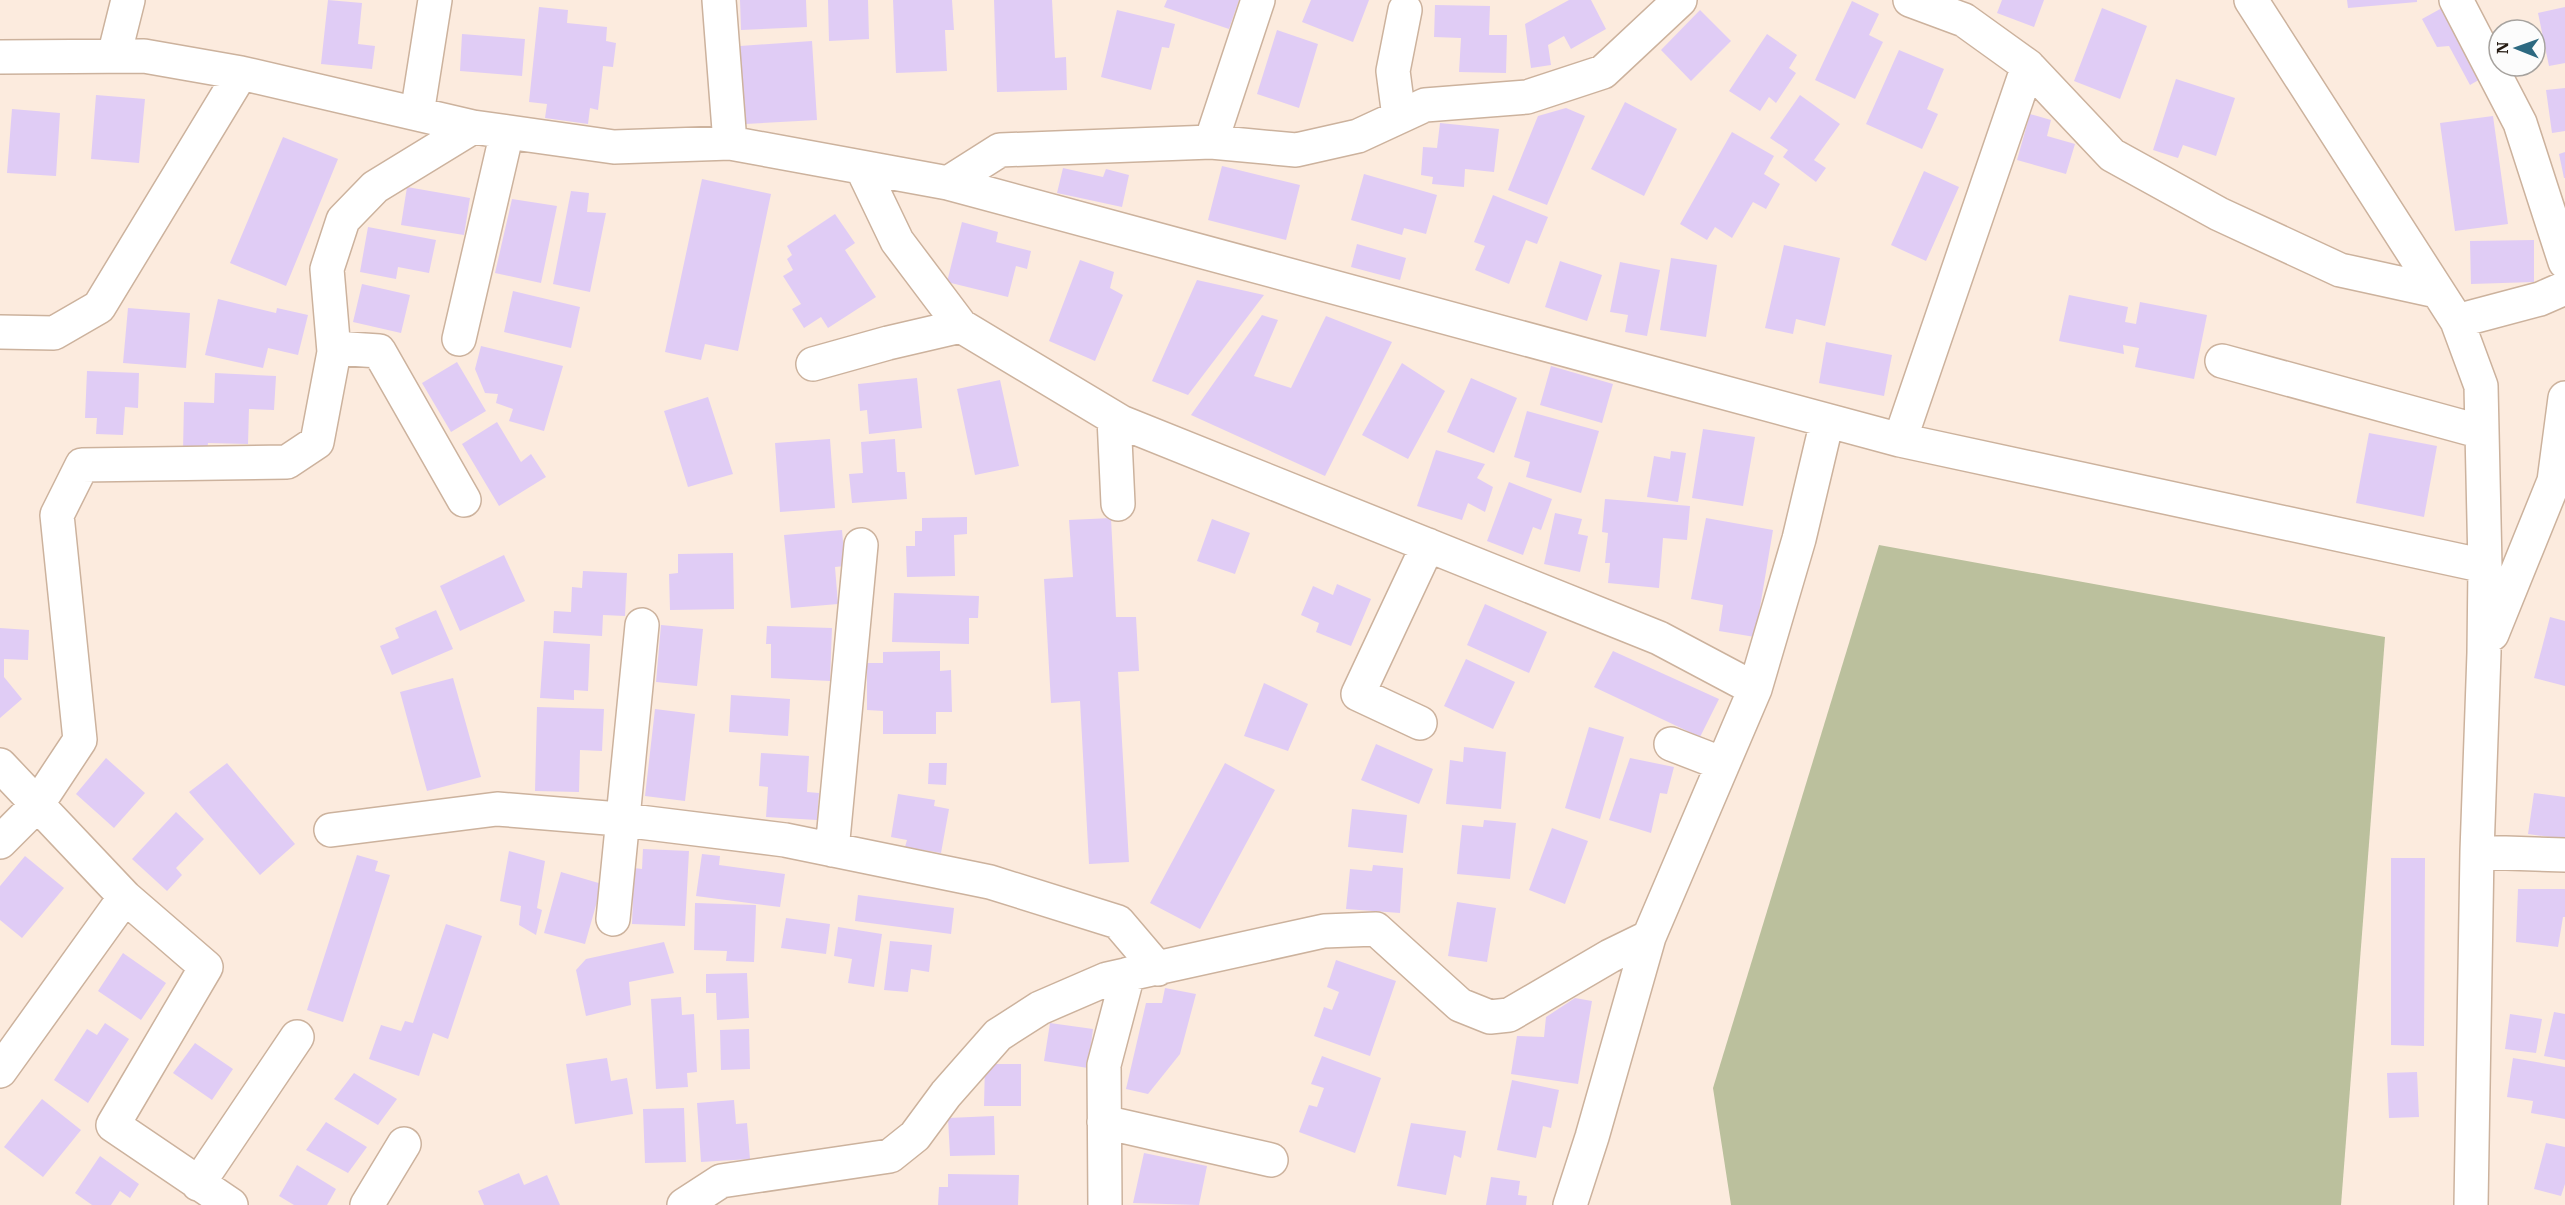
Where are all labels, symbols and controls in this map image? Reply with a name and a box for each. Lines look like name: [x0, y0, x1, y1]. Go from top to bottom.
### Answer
north arrow: [2487, 18, 2547, 78]
text: N: [2492, 41, 2512, 54]

